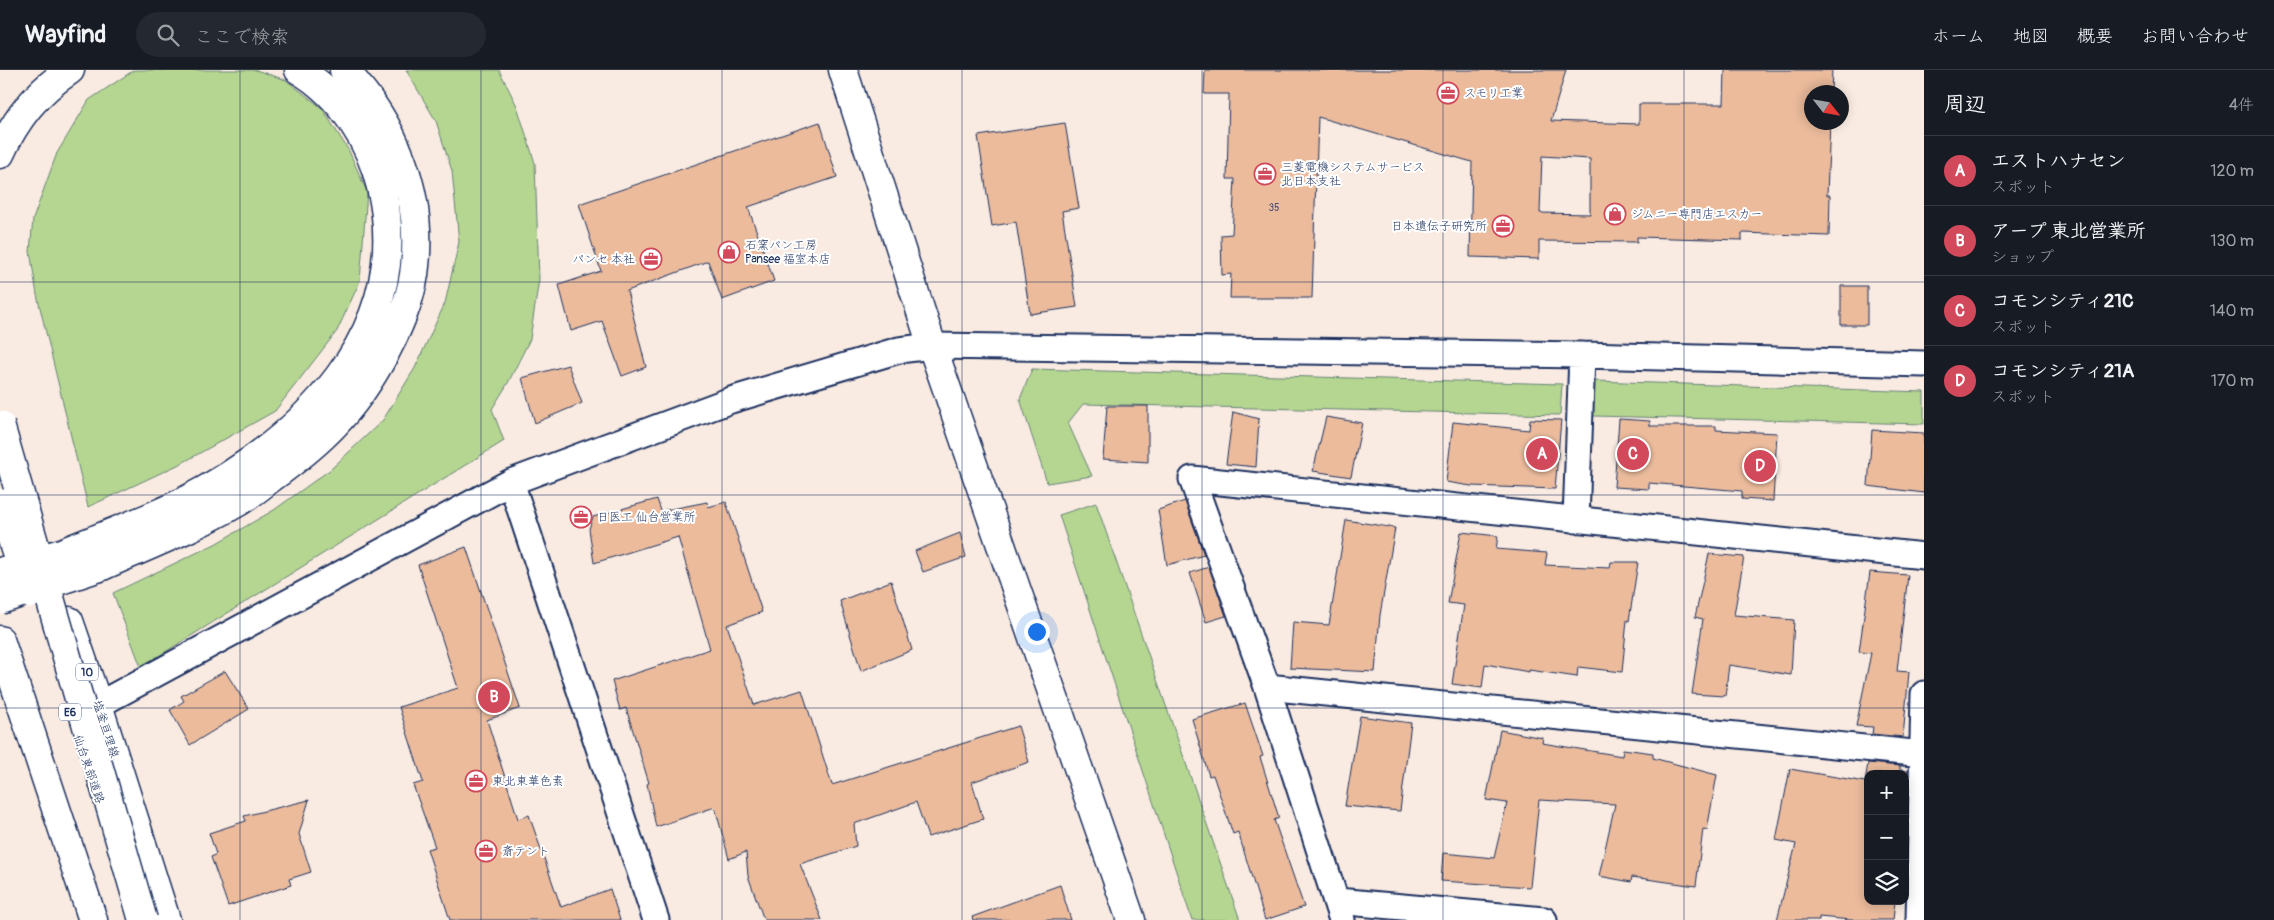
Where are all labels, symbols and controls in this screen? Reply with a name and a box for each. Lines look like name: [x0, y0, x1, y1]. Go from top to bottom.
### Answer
search box: [136, 12, 486, 57]
text: Wayfind: [25, 20, 106, 49]
icon: search: [154, 21, 182, 49]
text: ここで検索: [194, 25, 289, 49]
text: ホーム: [1932, 25, 1985, 48]
text: 地図: [2013, 25, 2049, 48]
text: 概要: [2077, 25, 2113, 48]
text: お問い合わせ: [2141, 25, 2249, 48]
office icon: スモリ工業: [1436, 81, 1460, 105]
north arrow: [1804, 85, 1849, 130]
place label: スモリ工業: [1464, 86, 1524, 101]
text: 周辺: [1944, 91, 1986, 118]
text: 4件: [2229, 95, 2254, 115]
text: エストハナセン: [1991, 149, 2126, 173]
place label: 三菱電機システムサービス 北日本支社: [1281, 160, 1425, 189]
text: A: [1955, 161, 1965, 181]
text: 120 m: [2210, 161, 2254, 181]
office icon: 三菱電機システムサービス 北日本支社: [1253, 162, 1277, 186]
text: スポット: [1991, 177, 2055, 197]
house number: 35: [1269, 202, 1280, 214]
shop icon: ジムニー専門店エスカー: [1603, 202, 1627, 226]
place label: ジムニー専門店エスカー: [1631, 207, 1762, 222]
office icon: 日本遺伝子研究所: [1491, 214, 1515, 238]
place label: 日本遺伝子研究所: [1391, 219, 1487, 234]
text: アープ 東北営業所: [1991, 219, 2146, 243]
text: B: [1955, 231, 1965, 251]
text: 130 m: [2210, 231, 2254, 251]
place label: 石窯パン工房 Pansee 福室本店: [745, 238, 831, 267]
shop icon: 石窯パン工房 Pansee 福室本店: [717, 240, 741, 264]
office icon: パンセ 本社: [639, 247, 663, 271]
text: ショップ: [1991, 247, 2054, 267]
place label: パンセ 本社: [572, 252, 635, 267]
text: コモンシティ21C: [1991, 289, 2134, 313]
text: C: [1955, 301, 1965, 321]
text: 140 m: [2210, 301, 2254, 321]
text: スポット: [1991, 317, 2055, 337]
text: コモンシティ21A: [1991, 359, 2134, 383]
text: D: [1955, 371, 1965, 391]
text: 170 m: [2211, 371, 2254, 391]
text: スポット: [1991, 387, 2055, 407]
pin: A: [1526, 435, 1558, 473]
pin: C: [1617, 435, 1649, 473]
pin: D: [1744, 447, 1776, 485]
office icon: 日医工 仙台営業所: [569, 505, 593, 529]
place label: 日医工 仙台営業所: [597, 510, 696, 525]
your location: [1024, 619, 1050, 645]
road number: 10: [76, 664, 98, 680]
pin: B: [478, 678, 510, 716]
street label: 塩釜亘理線: [89, 698, 122, 760]
road number: E6: [59, 704, 81, 720]
street label: 仙台東部道路: [70, 733, 107, 806]
office icon: 東北東華色素: [464, 769, 488, 793]
map controls: [1864, 770, 1909, 905]
button: +: [1864, 770, 1909, 815]
place label: 東北東華色素: [492, 774, 564, 789]
button: −: [1864, 815, 1909, 860]
office icon: 斎テント: [474, 839, 498, 863]
place label: 斎テント: [502, 844, 550, 859]
button: layers: [1864, 860, 1909, 905]

